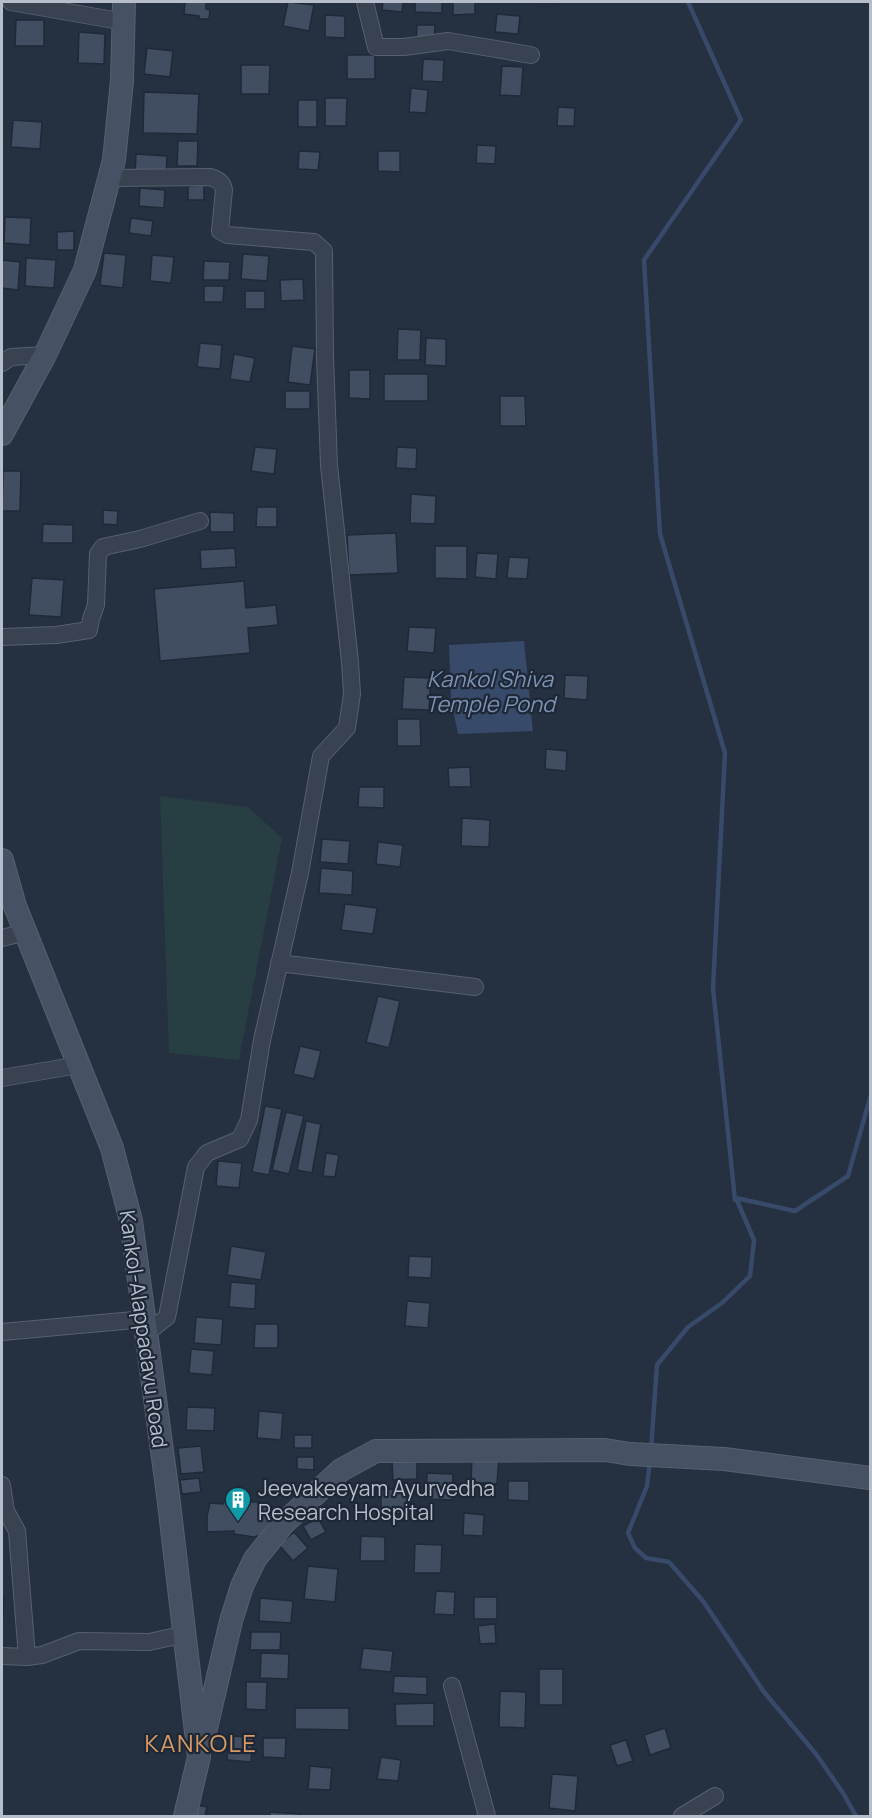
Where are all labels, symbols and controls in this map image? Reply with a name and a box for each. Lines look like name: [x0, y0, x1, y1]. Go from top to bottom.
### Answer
water label: Kankol Shiva Temple Pond: [425, 664, 558, 719]
street label: Kankol-Alappadavu Road: [113, 1208, 175, 1450]
place label: Jeevakeeyam Ayurvedha Research Hospital: [258, 1474, 495, 1526]
building icon: Jeevakeeyam Ayurvedha Research Hospital: [223, 1485, 253, 1523]
district label: KANKOLE: [144, 1726, 258, 1759]

